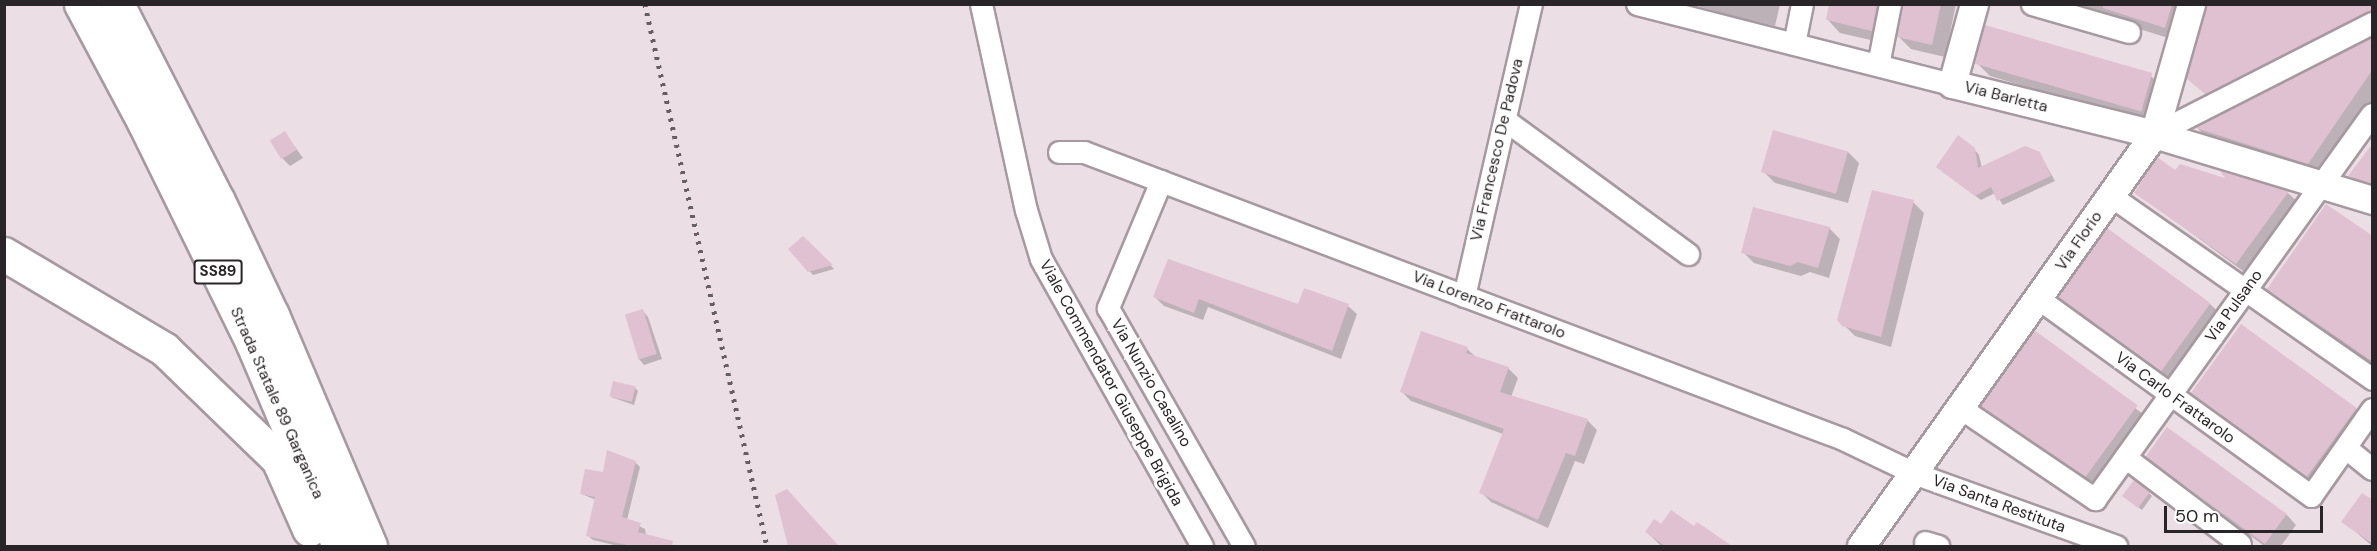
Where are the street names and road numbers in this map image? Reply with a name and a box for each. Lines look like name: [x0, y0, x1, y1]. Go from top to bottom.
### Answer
street label: Via Francesco De Padova: [1467, 57, 1527, 243]
street label: Via Barletta: [1962, 77, 2050, 117]
street label: Via Florio: [2052, 207, 2106, 275]
street label: Viale Commendator Giuseppe Brigida: [1035, 256, 1187, 510]
road number: SS89: [192, 260, 244, 284]
street label: Via Pulsano: [2201, 266, 2267, 346]
street label: Via Lorenzo Frattarolo: [1410, 267, 1568, 343]
street label: Strada Statale 89 Garganica: [226, 304, 328, 502]
street label: Via Nunzio Casalino: [1106, 315, 1196, 451]
street label: Via Carlo Frattarolo: [2111, 348, 2239, 448]
street label: Via Santa Restituta: [1930, 471, 2068, 537]

